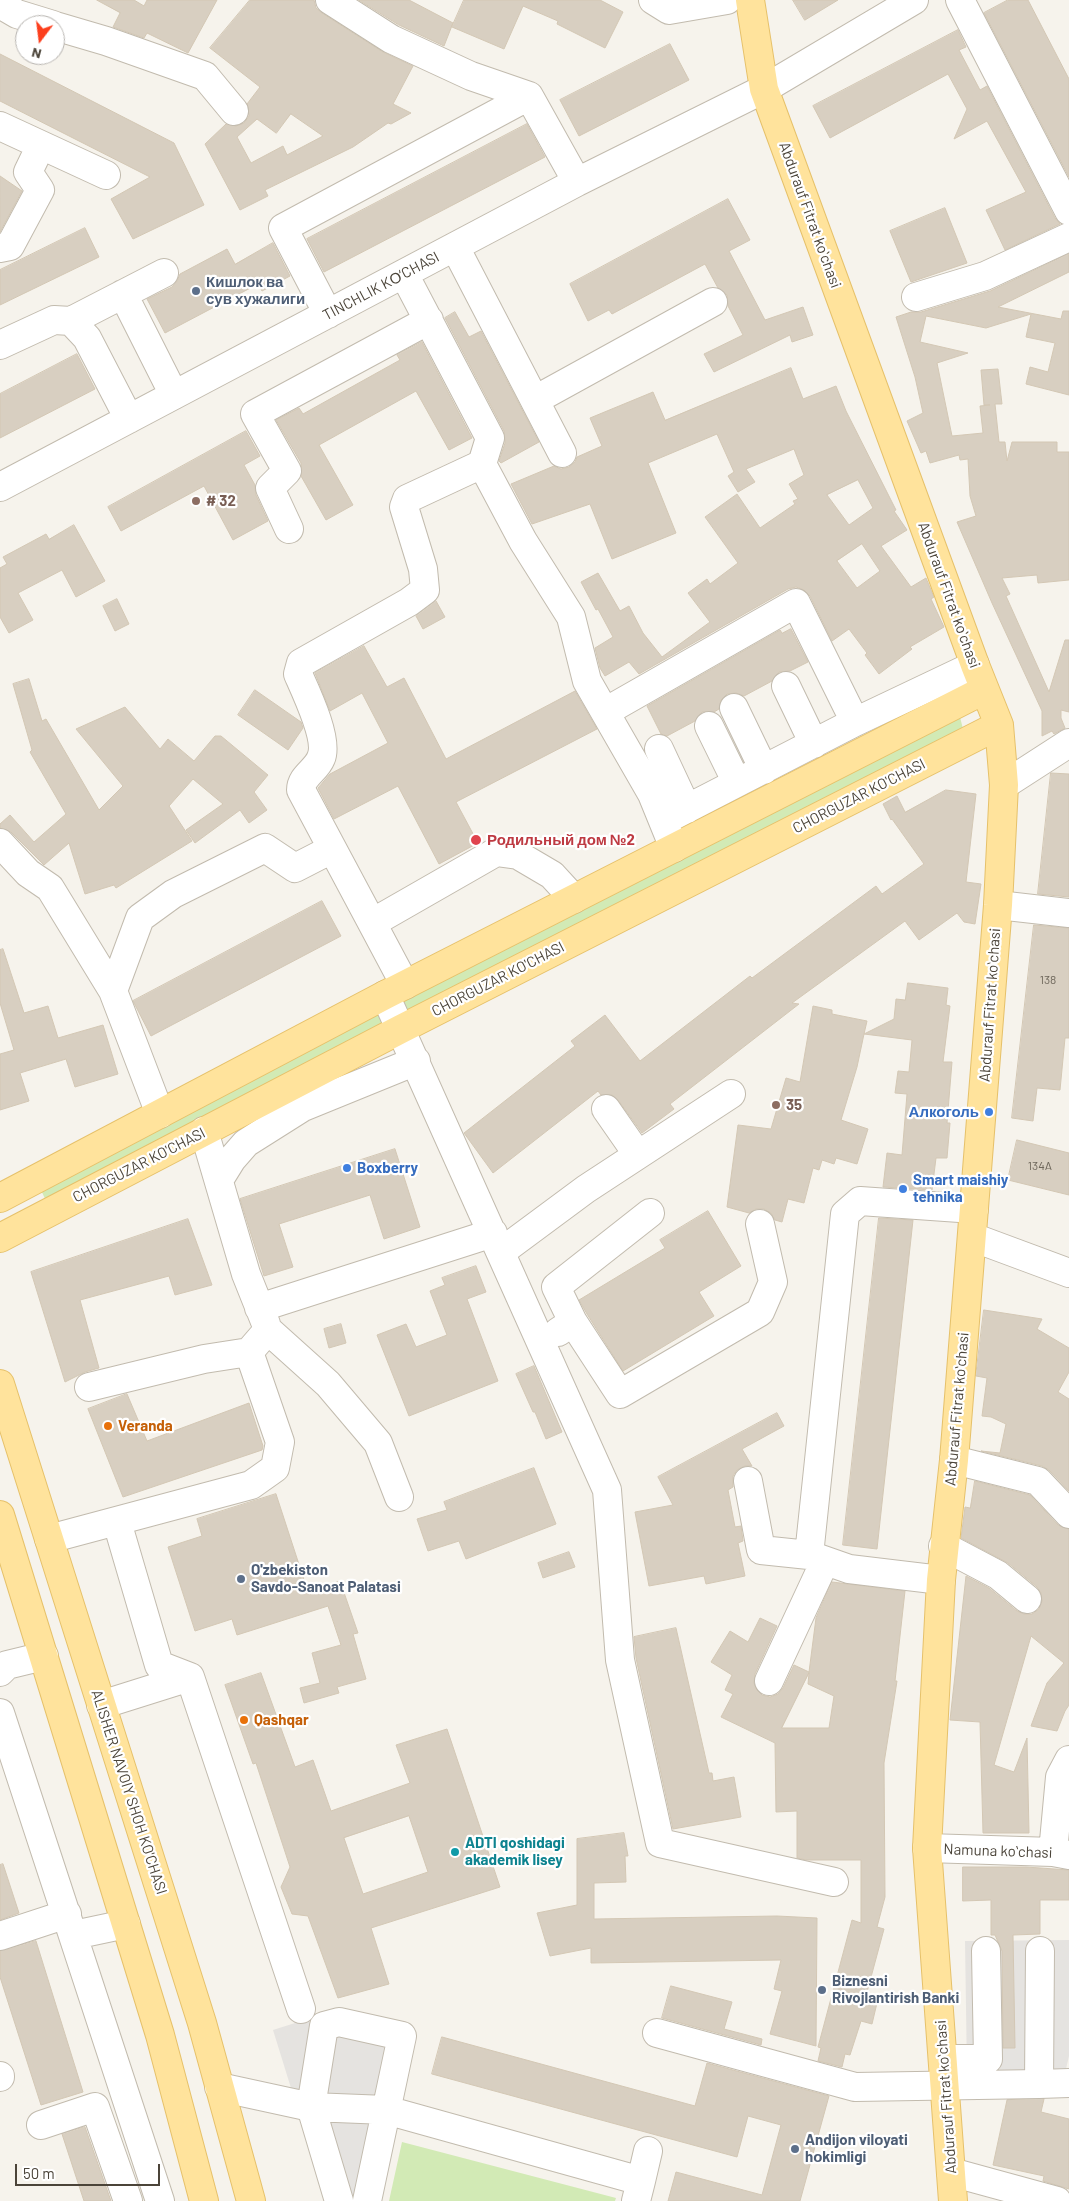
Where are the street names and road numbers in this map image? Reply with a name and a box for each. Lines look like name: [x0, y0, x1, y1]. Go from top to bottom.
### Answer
street label: Abdurauf Fitrat koʻchasi: [775, 139, 845, 291]
street label: TINCHLIK KО‘CHASI: [320, 248, 442, 324]
street label: Abdurauf Fitrat koʻchasi: [914, 519, 984, 671]
street label: CHORGUZAR KO'CHASI: [790, 755, 928, 837]
street label: Abdurauf Fitrat koʻchasi: [976, 927, 1004, 1083]
street label: CHORGUZAR KO'CHASI: [429, 938, 567, 1020]
street label: CHORGUZAR KO'CHASI: [70, 1124, 208, 1206]
street label: Abdurauf Fitrat koʻchasi: [941, 1331, 973, 1487]
street label: ALISHER NAVOIY SHOH KO'CHASI: [87, 1687, 171, 1897]
street label: Namuna koʻchasi: [943, 1840, 1053, 1862]
street label: Abdurauf Fitrat koʻchasi: [932, 2019, 960, 2175]

